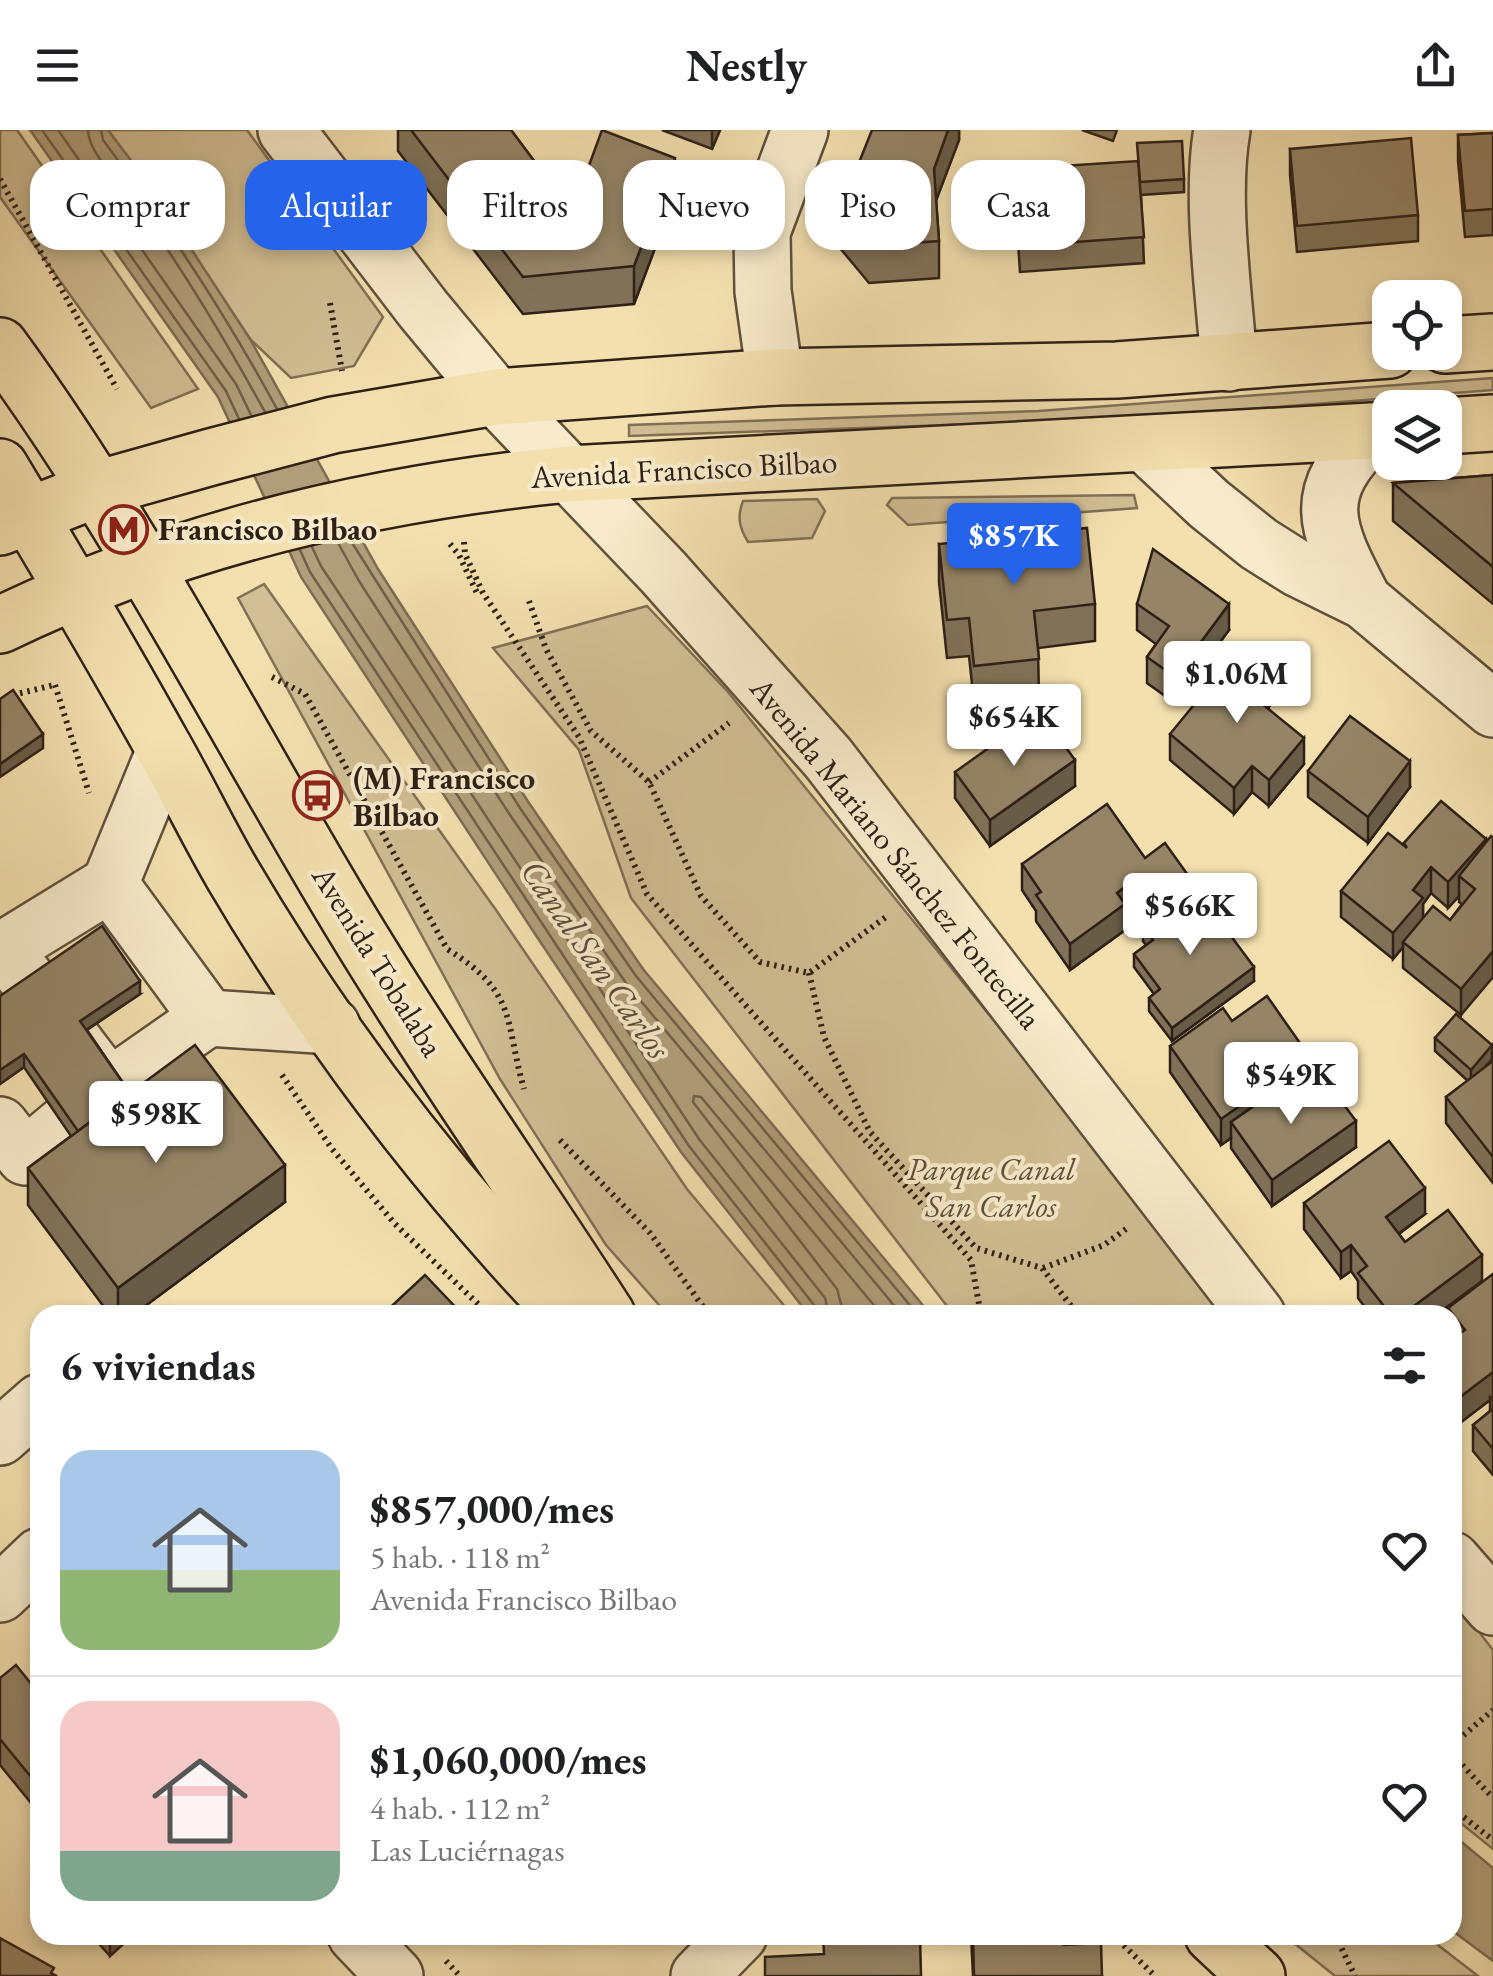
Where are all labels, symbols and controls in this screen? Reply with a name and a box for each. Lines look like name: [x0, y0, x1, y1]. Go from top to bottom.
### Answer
text: Nestly: [686, 36, 807, 94]
icon: menu: [30, 38, 85, 93]
icon: share: [1408, 38, 1463, 93]
chip: Comprar: [30, 160, 225, 250]
chip: Alquilar: [245, 160, 427, 250]
chip: Filtros: [447, 160, 603, 250]
chip: Nuevo: [623, 160, 785, 250]
chip: Piso: [805, 160, 931, 250]
chip: Casa: [951, 160, 1085, 250]
map controls: [1372, 280, 1462, 480]
button: locate: [1372, 280, 1462, 370]
button: layers: [1372, 390, 1462, 480]
street label: Avenida Francisco Bilbao: [529, 440, 838, 498]
metro station icon: Francisco Bilbao: [97, 503, 149, 555]
pin: $857K: [944, 503, 1084, 588]
place label: Francisco Bilbao: [158, 508, 377, 550]
text: $857K: [969, 514, 1059, 556]
pin: $1.06M: [1156, 641, 1318, 726]
text: $1.06M: [1186, 652, 1288, 694]
street label: Avenida Mariano Sánchez Fontecilla: [740, 667, 1051, 1038]
pin: $654K: [944, 684, 1084, 769]
text: $654K: [969, 695, 1059, 737]
place label: (M) Francisco Bilbao: [353, 757, 535, 836]
bus stop icon: (M) Francisco Bilbao: [292, 770, 344, 822]
water label: Canal San Carlos: [511, 850, 682, 1068]
street label: Avenida Tobalaba: [302, 857, 454, 1064]
pin: $566K: [1120, 873, 1260, 958]
text: $566K: [1145, 884, 1235, 926]
pin: $549K: [1221, 1042, 1361, 1127]
text: $549K: [1246, 1053, 1336, 1095]
pin: $598K: [86, 1081, 226, 1166]
text: $598K: [111, 1092, 201, 1134]
park label: Parque Canal San Carlos: [907, 1148, 1076, 1227]
text: 6 viviendas: [60, 1338, 256, 1393]
icon: filters: [1377, 1338, 1432, 1393]
text: $857,000/mes: [370, 1481, 614, 1536]
icon: home: [140, 1490, 260, 1610]
icon: heart: [1377, 1523, 1432, 1578]
text: 5 hab. · 118 m²: [370, 1536, 550, 1578]
text: Avenida Francisco Bilbao: [370, 1578, 677, 1620]
text: $1,060,000/mes: [370, 1732, 647, 1787]
icon: home: [140, 1741, 260, 1861]
icon: heart: [1377, 1774, 1432, 1829]
text: 4 hab. · 112 m²: [370, 1787, 550, 1829]
text: Las Luciérnagas: [370, 1829, 564, 1871]

